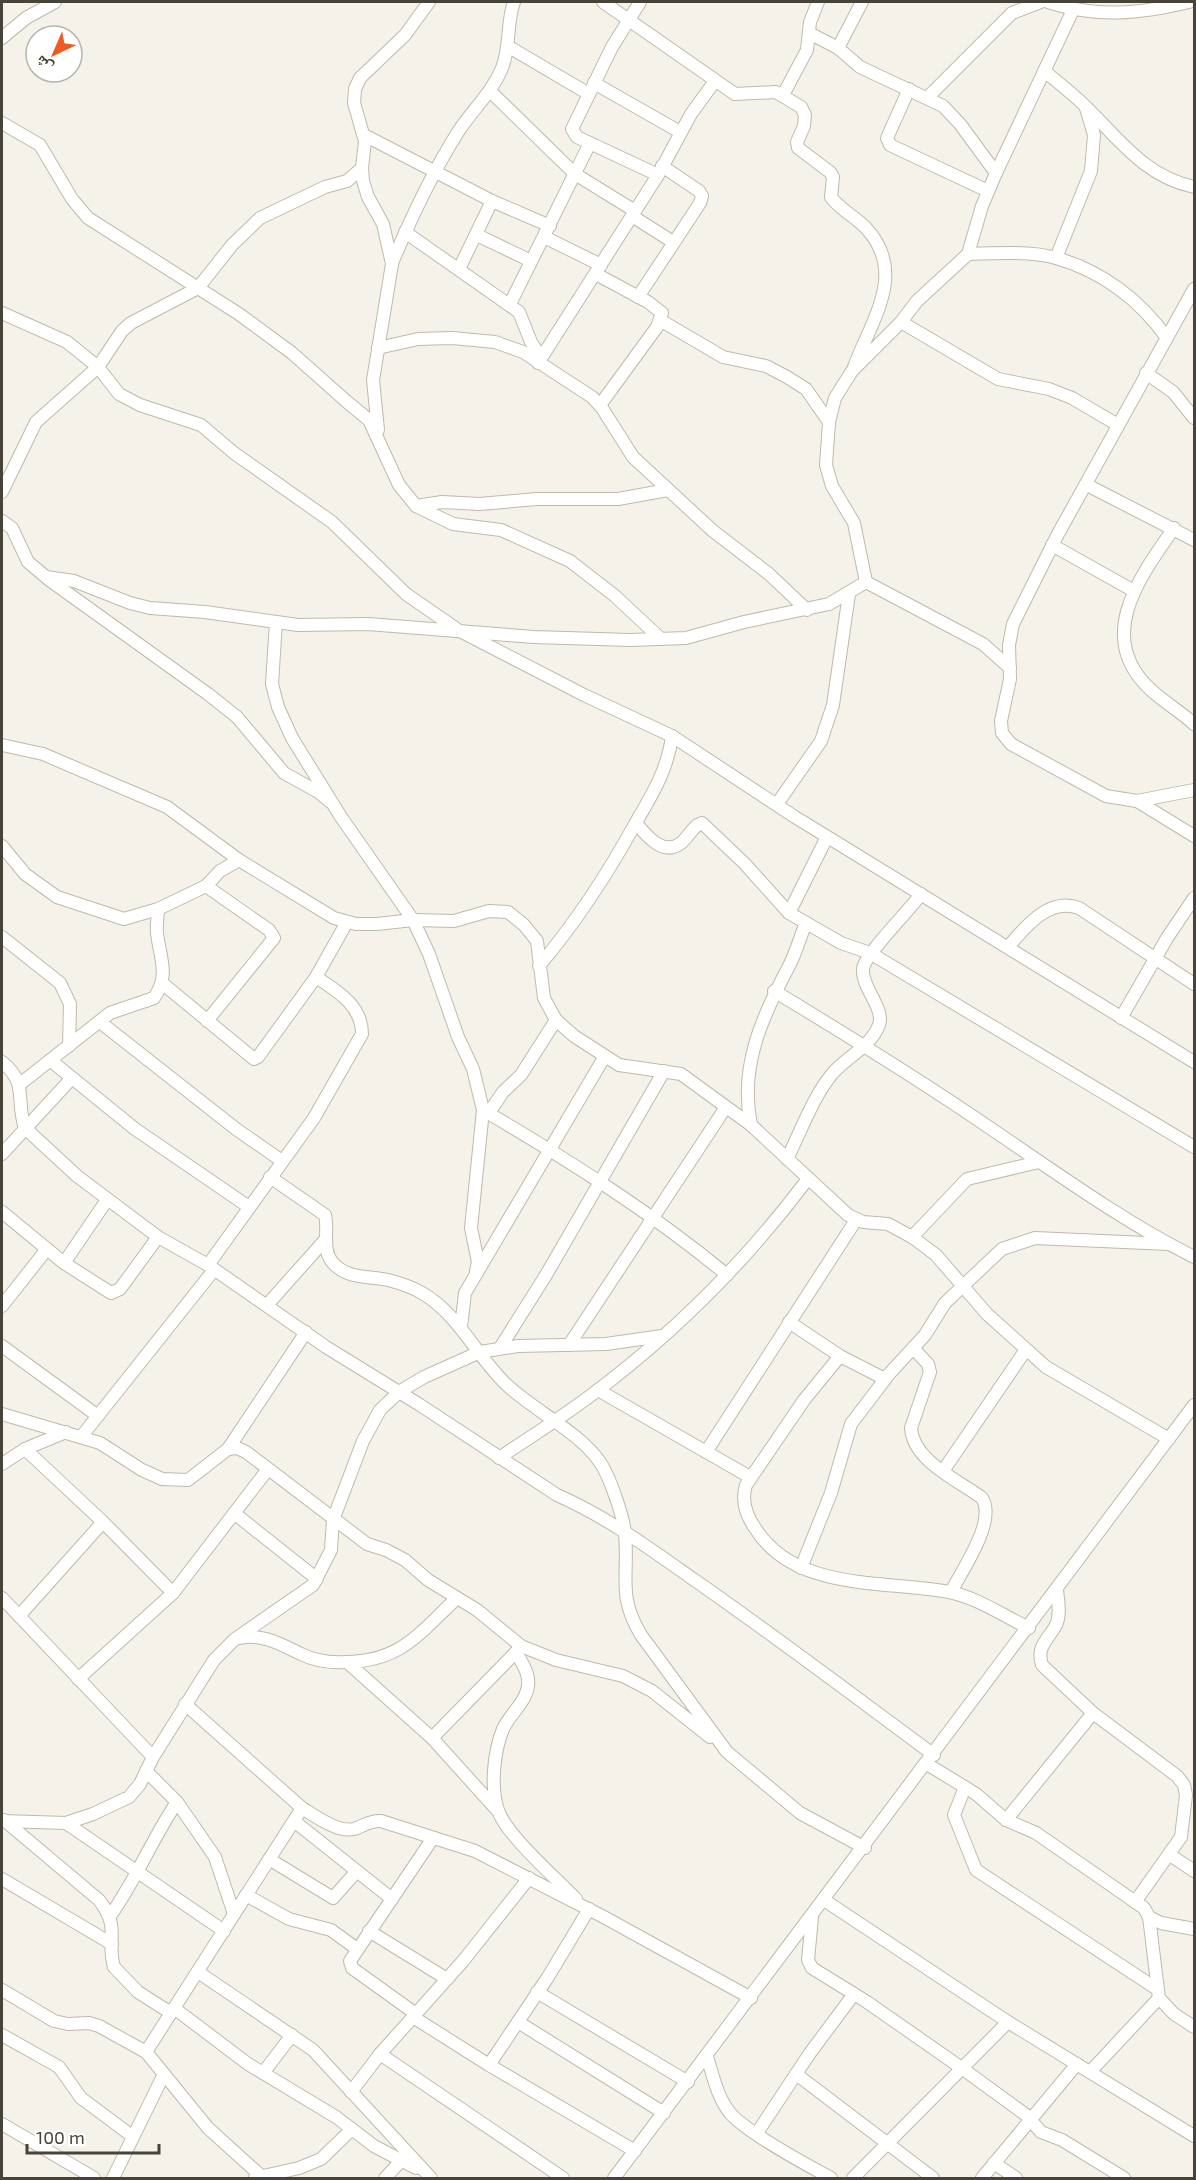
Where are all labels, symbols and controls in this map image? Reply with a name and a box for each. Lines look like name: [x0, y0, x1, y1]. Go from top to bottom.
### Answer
north arrow: [24, 24, 84, 84]
text: ش: [31, 52, 57, 78]
scale bar: [27, 2117, 159, 2155]
text: 100 m: [36, 2126, 85, 2148]

